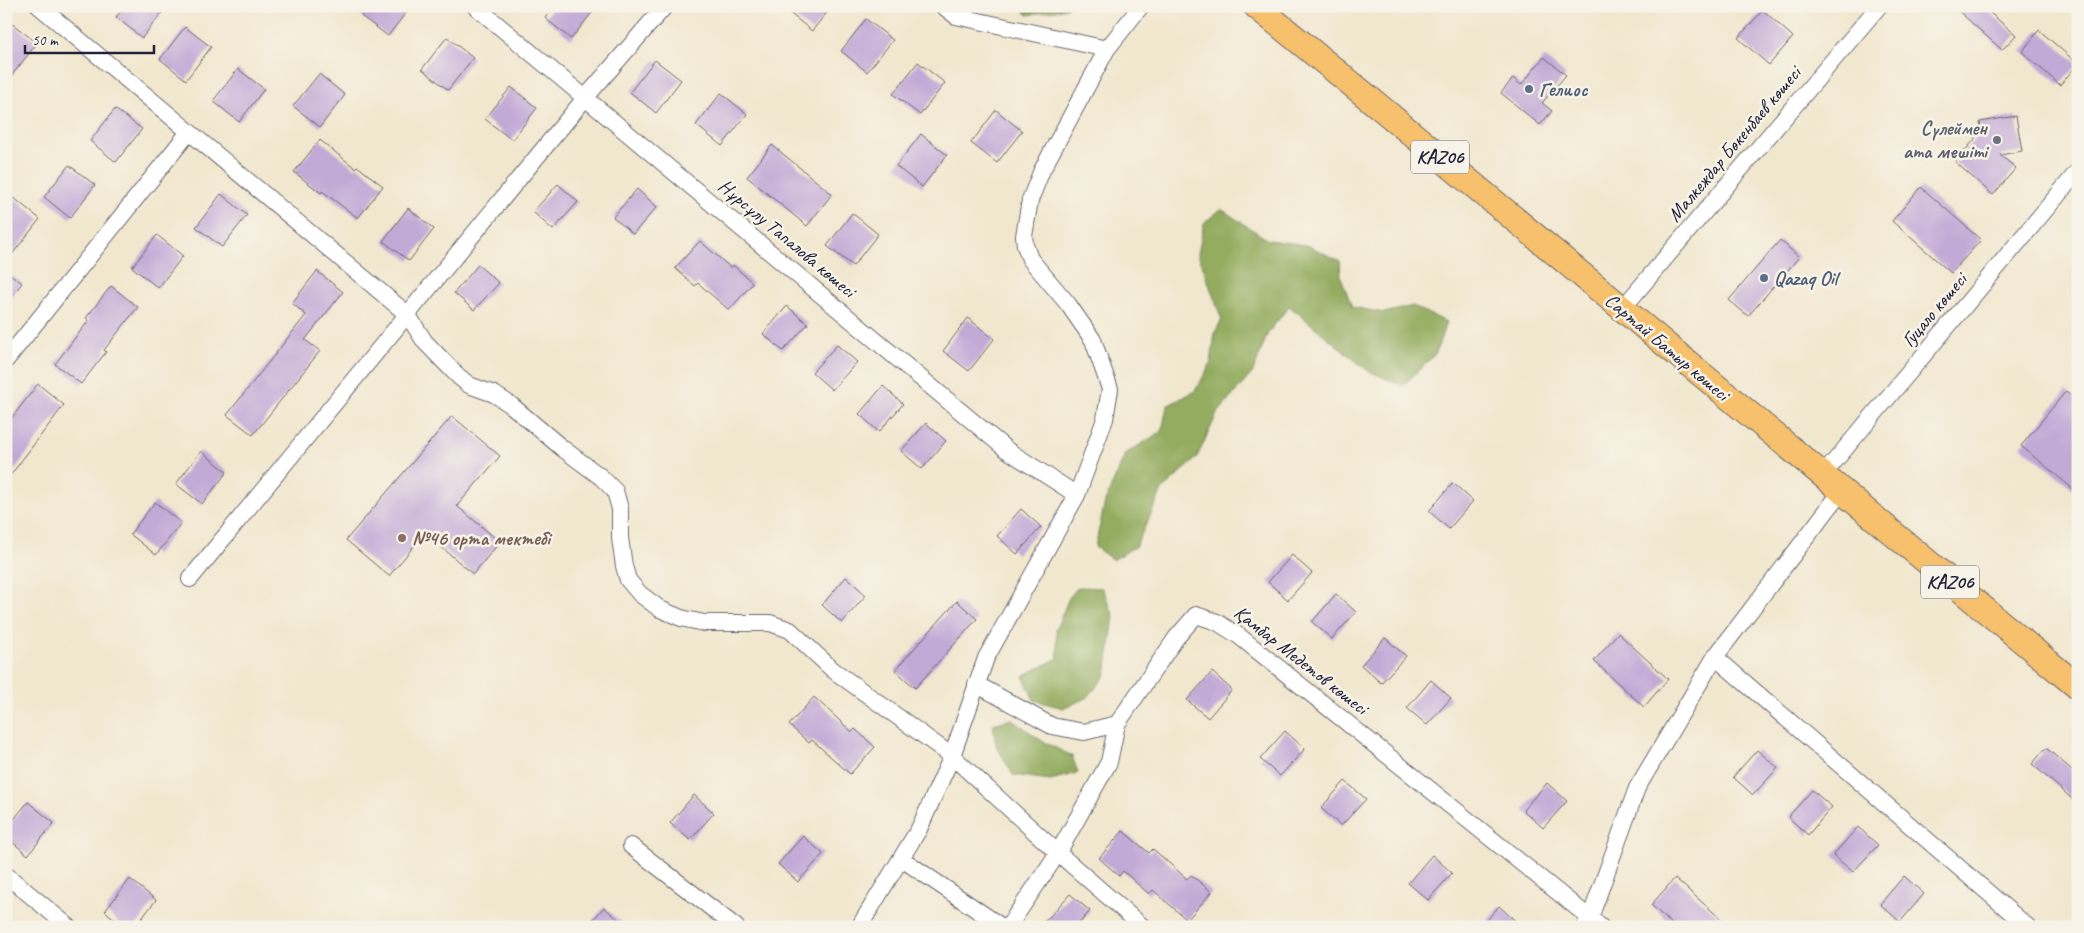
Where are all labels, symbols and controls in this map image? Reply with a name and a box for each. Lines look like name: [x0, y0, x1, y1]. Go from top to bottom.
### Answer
scale bar: [25, 22, 154, 54]
text: 50 m: [32, 31, 59, 50]
street label: Малкеждар Бөкенбаев көшесі: [1662, 60, 1808, 227]
place label: Гелиос: [1539, 77, 1589, 102]
marker: Гелиос: [1523, 83, 1535, 95]
place label: Сүлеймен ата мешіті: [1903, 116, 1990, 164]
marker: Сүлеймен ата мешіті: [1991, 134, 2003, 146]
road number: KАZ06: [1411, 140, 1469, 173]
street label: Нұрсұлу Тапалова көшесі: [713, 173, 863, 304]
place label: Qazaq Oil: [1774, 266, 1841, 291]
street label: Гуцало көшесі: [1896, 266, 1974, 352]
marker: Qazaq Oil: [1758, 272, 1770, 284]
street label: Сартай Батыр көшесі: [1600, 288, 1736, 408]
place label: №46 орта мектебі: [412, 526, 553, 551]
marker: №46 орта мектебі: [396, 532, 408, 544]
road number: KАZ06: [1921, 566, 1979, 598]
street label: Қамбар Медетов көшесі: [1229, 600, 1375, 722]

